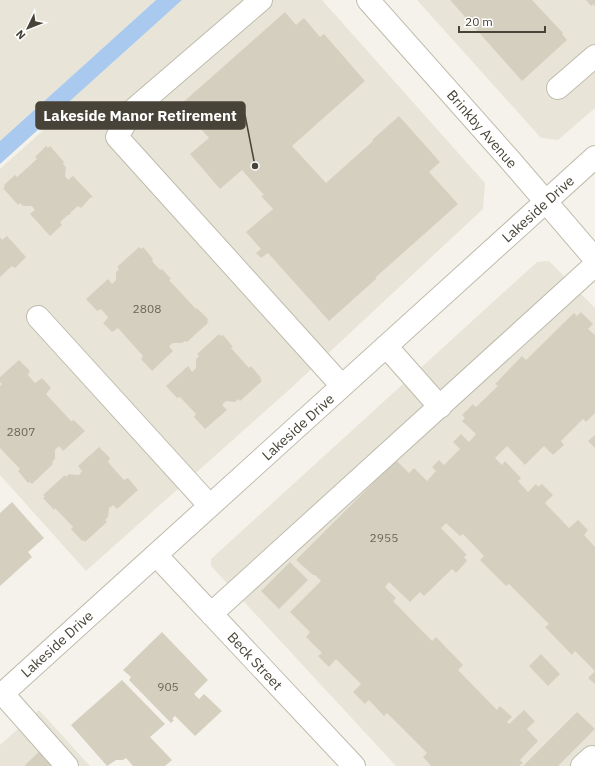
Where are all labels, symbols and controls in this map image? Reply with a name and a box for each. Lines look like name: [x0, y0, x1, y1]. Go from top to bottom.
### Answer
north arrow: [8, 8, 48, 48]
scale bar: [459, 8, 545, 34]
text: 20 m: [465, 14, 493, 29]
text: N: [13, 27, 29, 43]
street label: Brinkby Avenue: [443, 86, 521, 172]
callout: Lakeside Manor Retirement: [36, 102, 245, 129]
text: Lakeside Manor Retirement: [43, 106, 237, 125]
street label: Lakeside Drive: [498, 172, 578, 246]
house number: 2808: [133, 301, 161, 316]
street label: Lakeside Drive: [258, 390, 338, 464]
house number: 2807: [7, 424, 35, 439]
house number: 2955: [370, 530, 398, 545]
street label: Lakeside Drive: [17, 607, 97, 681]
street label: Beck Street: [224, 628, 287, 694]
house number: 905: [157, 679, 179, 694]

